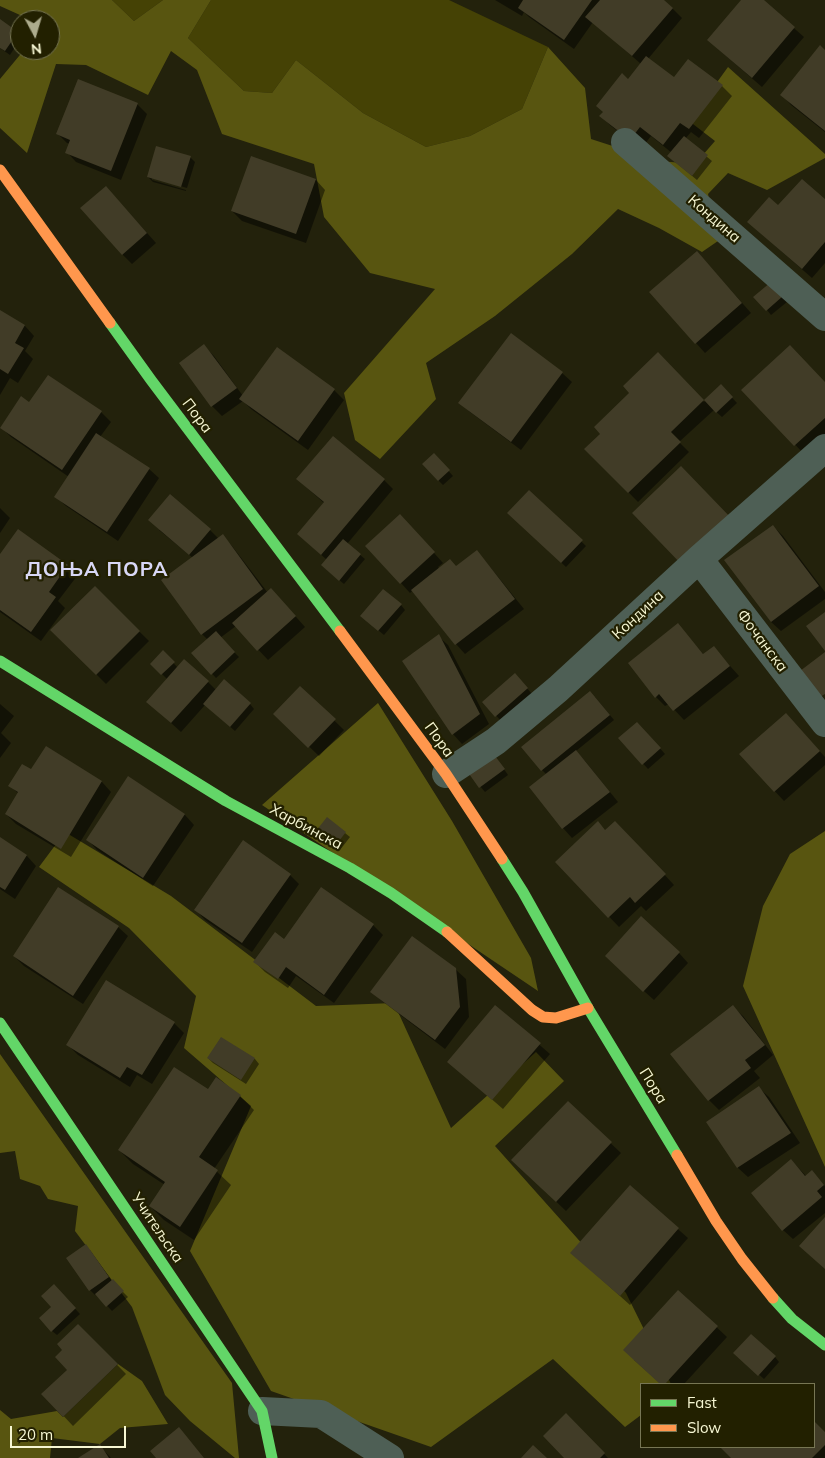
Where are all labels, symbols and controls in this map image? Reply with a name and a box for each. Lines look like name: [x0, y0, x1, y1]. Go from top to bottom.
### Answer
north arrow: [10, 10, 60, 60]
text: N: [30, 39, 43, 58]
street label: Кондина: [684, 191, 744, 247]
street label: Пора: [178, 395, 216, 437]
district label: ДОЊА ПОРА: [24, 558, 170, 582]
street label: Кондина: [609, 587, 667, 643]
street label: Фочанска: [733, 606, 791, 676]
street label: Пора: [420, 719, 458, 761]
street label: Харбинска: [267, 800, 345, 854]
street label: Пора: [635, 1065, 671, 1107]
street label: Учитељска: [127, 1190, 187, 1266]
legend: [640, 1383, 815, 1448]
text: Fast: [687, 1393, 717, 1412]
scale bar: [12, 1416, 129, 1448]
text: Slow: [687, 1418, 721, 1437]
text: 20 m: [18, 1425, 53, 1444]

